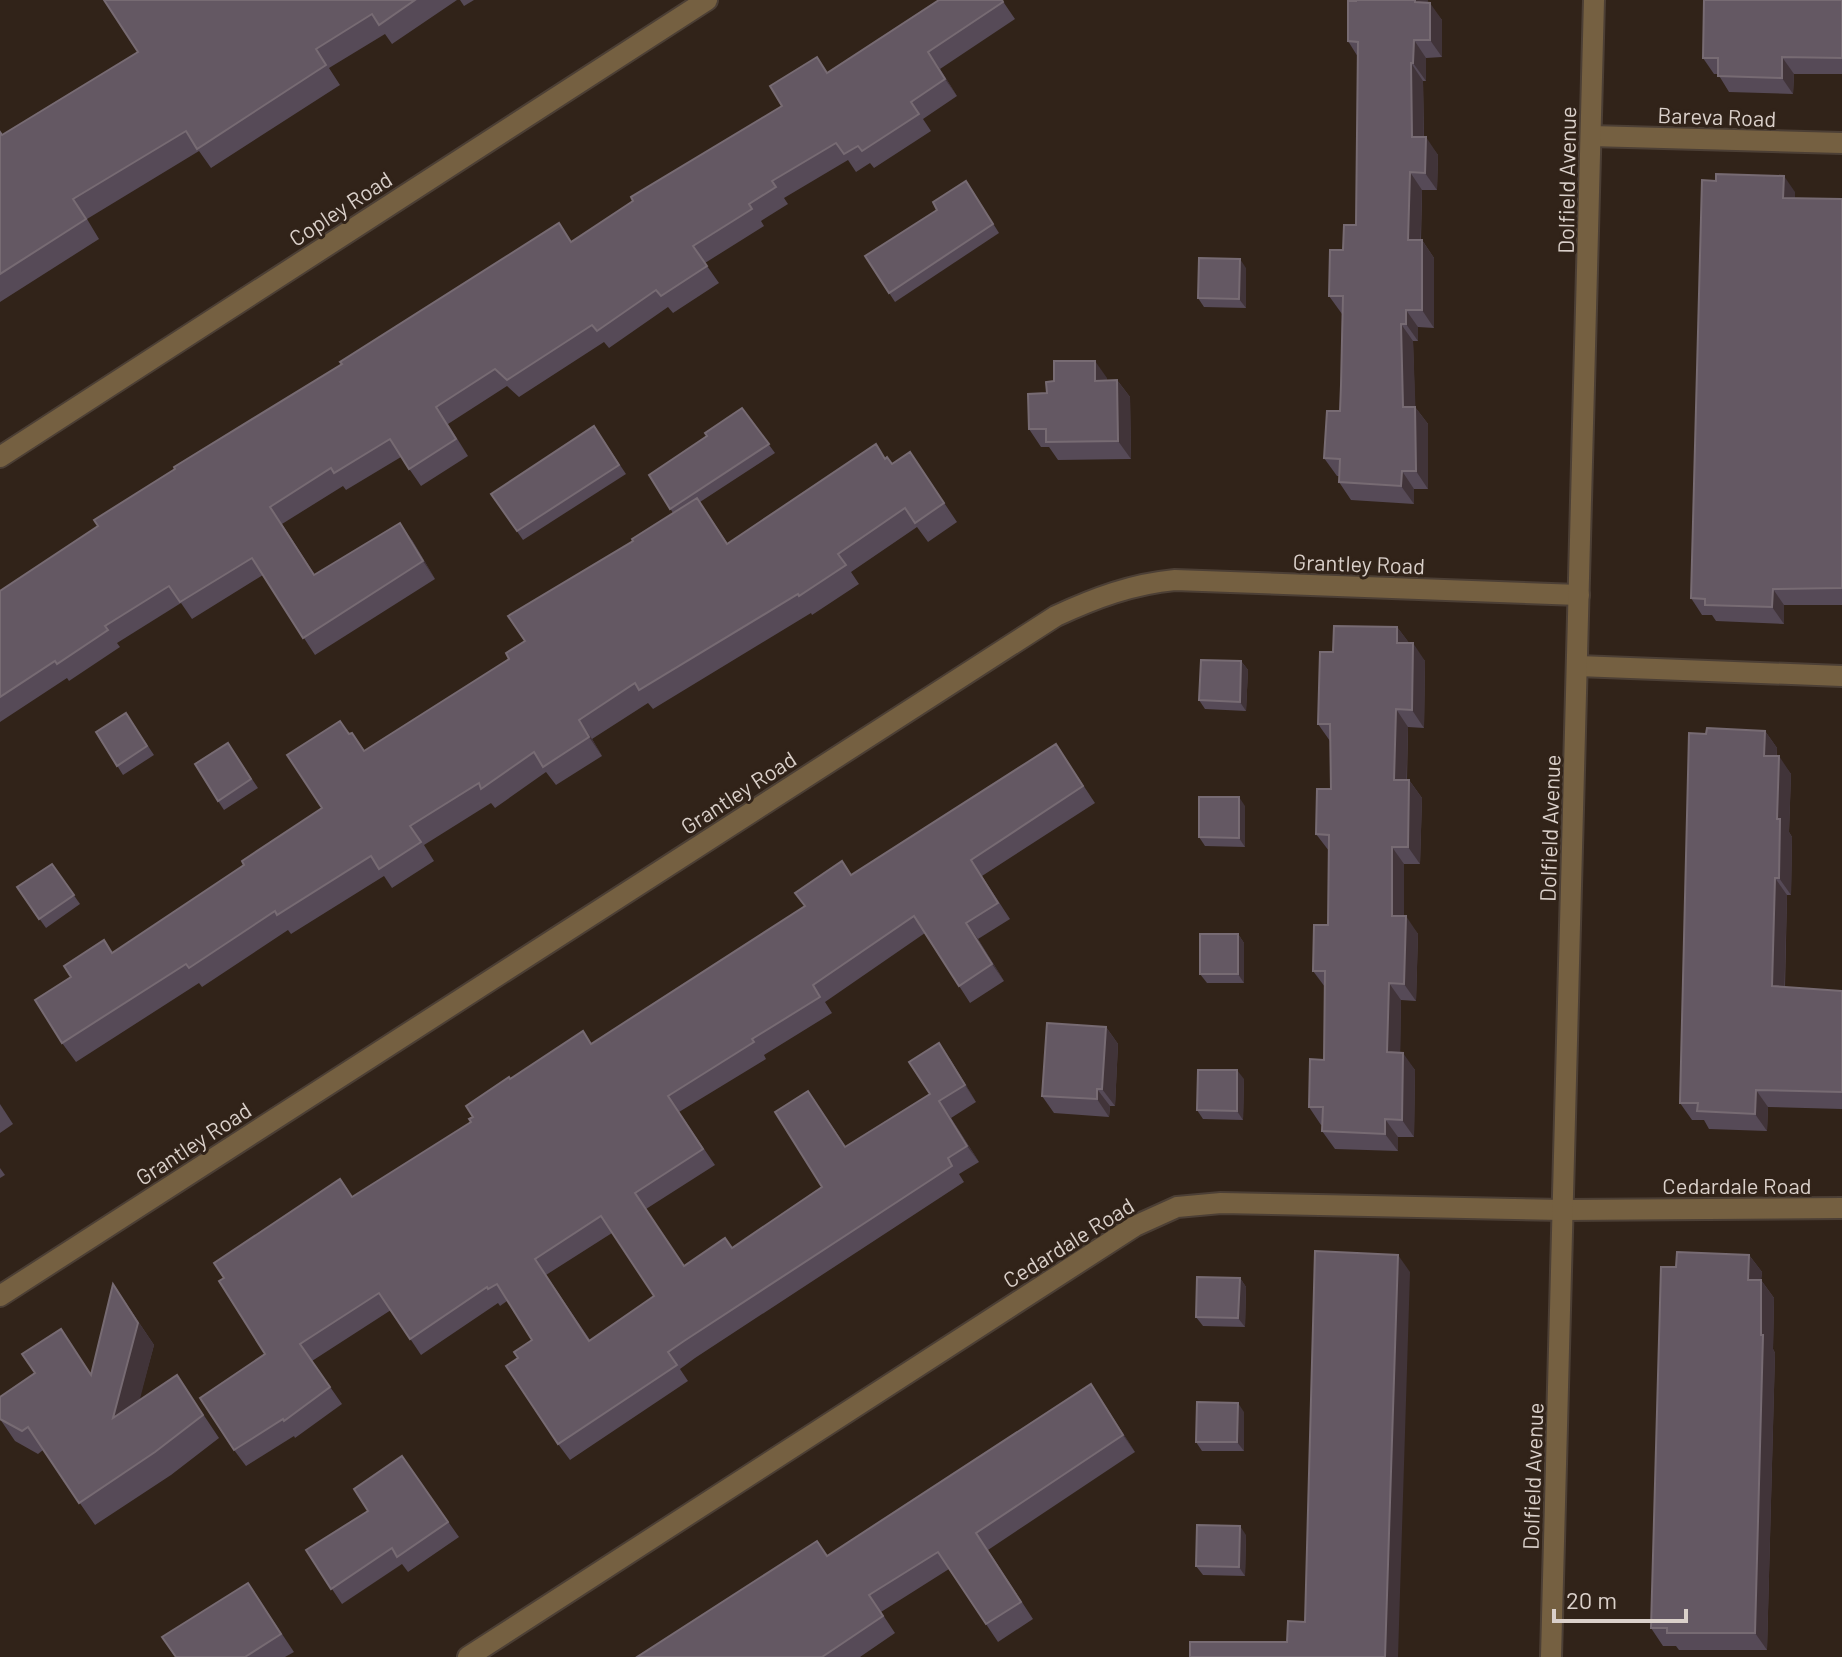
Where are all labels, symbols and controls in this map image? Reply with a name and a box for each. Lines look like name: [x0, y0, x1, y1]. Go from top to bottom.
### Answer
street label: Bareva Road: [1657, 101, 1777, 131]
street label: Dolfield Avenue: [1552, 106, 1580, 254]
street label: Copley Road: [284, 165, 396, 251]
street label: Grantley Road: [1292, 548, 1426, 578]
street label: Grantley Road: [675, 745, 801, 839]
street label: Dolfield Avenue: [1533, 754, 1565, 902]
street label: Grantley Road: [130, 1096, 256, 1190]
street label: Cedardale Road: [1662, 1172, 1812, 1198]
street label: Cedardale Road: [998, 1191, 1138, 1293]
street label: Dolfield Avenue: [1516, 1402, 1548, 1550]
scale bar: [1554, 1573, 1686, 1623]
text: 20 m: [1566, 1585, 1617, 1614]

